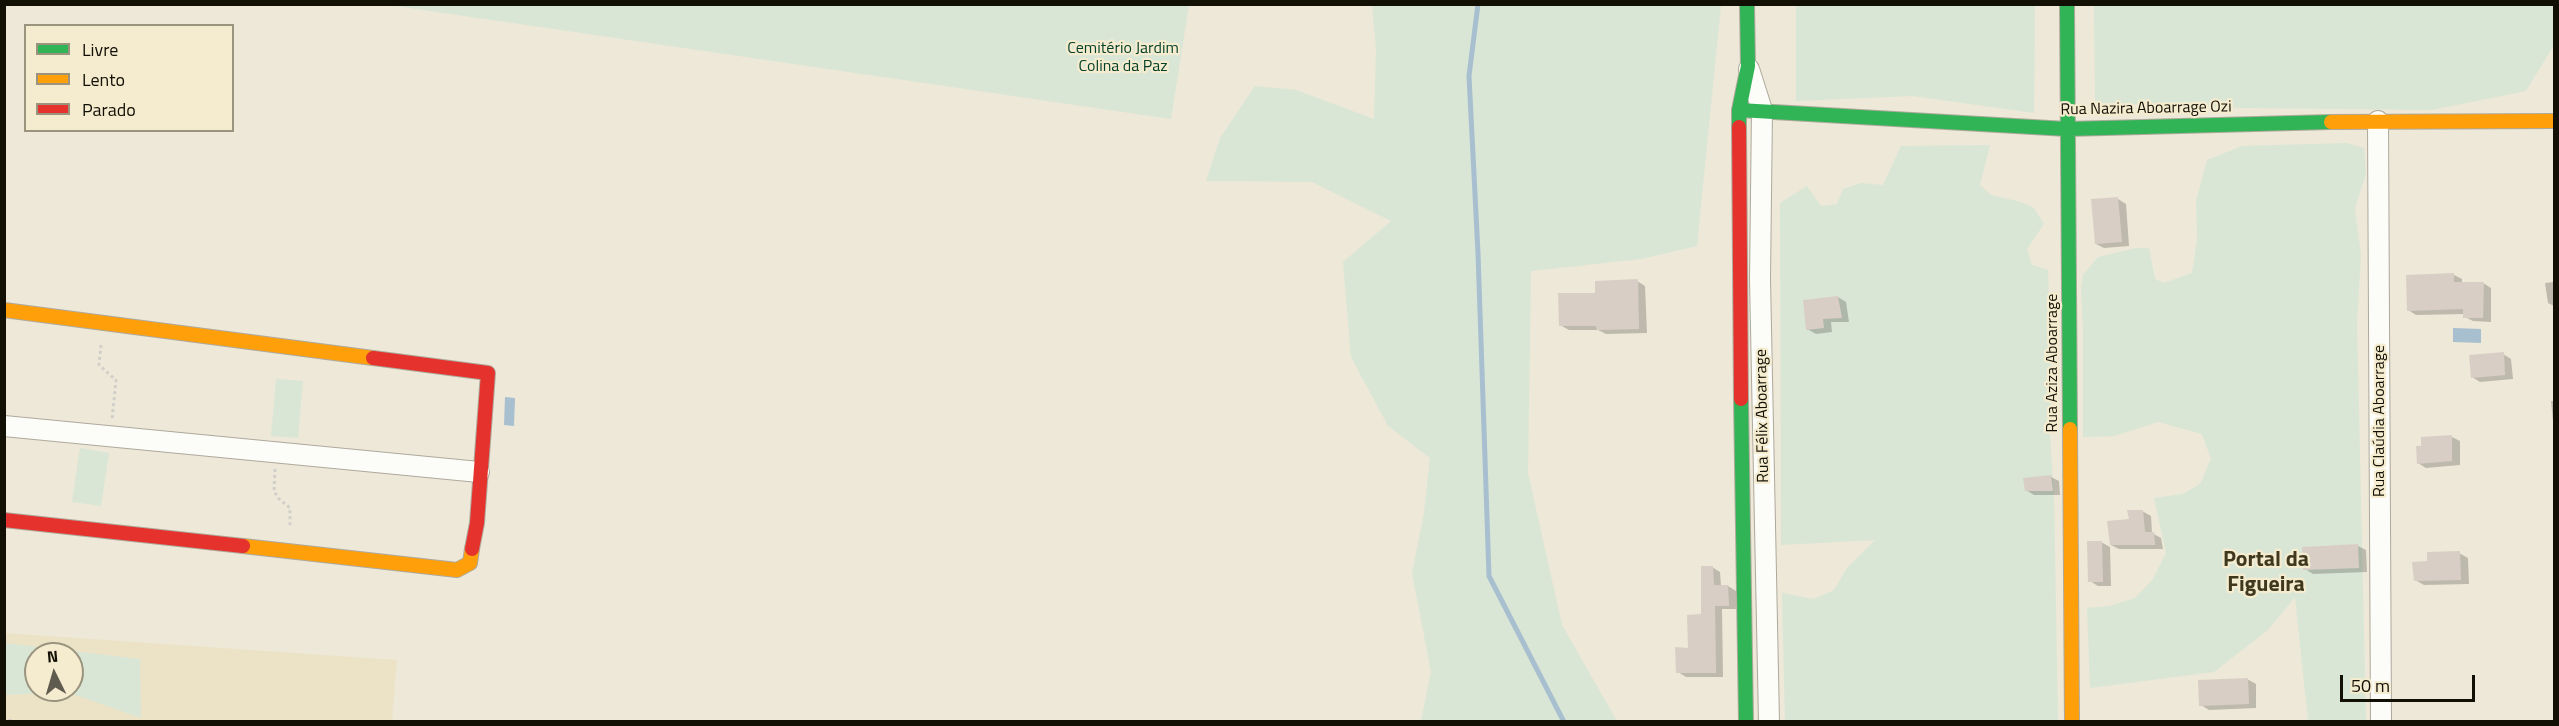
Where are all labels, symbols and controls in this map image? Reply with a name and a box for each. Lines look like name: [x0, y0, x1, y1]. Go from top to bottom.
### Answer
legend: [24, 24, 234, 132]
text: Livre: [82, 36, 118, 63]
park label: Cemitério Jardim Colina da Paz: [1067, 39, 1179, 77]
text: Lento: [82, 66, 125, 93]
text: Parado: [82, 96, 136, 123]
street label: Rua Nazira Aboarrage Ozi: [2060, 98, 2232, 120]
street label: Rua Aziza Aboarrage: [2043, 294, 2063, 432]
street label: Rua Claúdia Aboarrage: [2370, 345, 2390, 497]
street label: Rua Félix Aboarrage: [1752, 349, 1774, 483]
district label: Portal da Figueira: [2223, 548, 2309, 600]
north arrow: [24, 642, 84, 702]
text: N: [46, 644, 59, 668]
scale bar: [2343, 663, 2478, 701]
text: 50 m: [2351, 672, 2390, 699]

